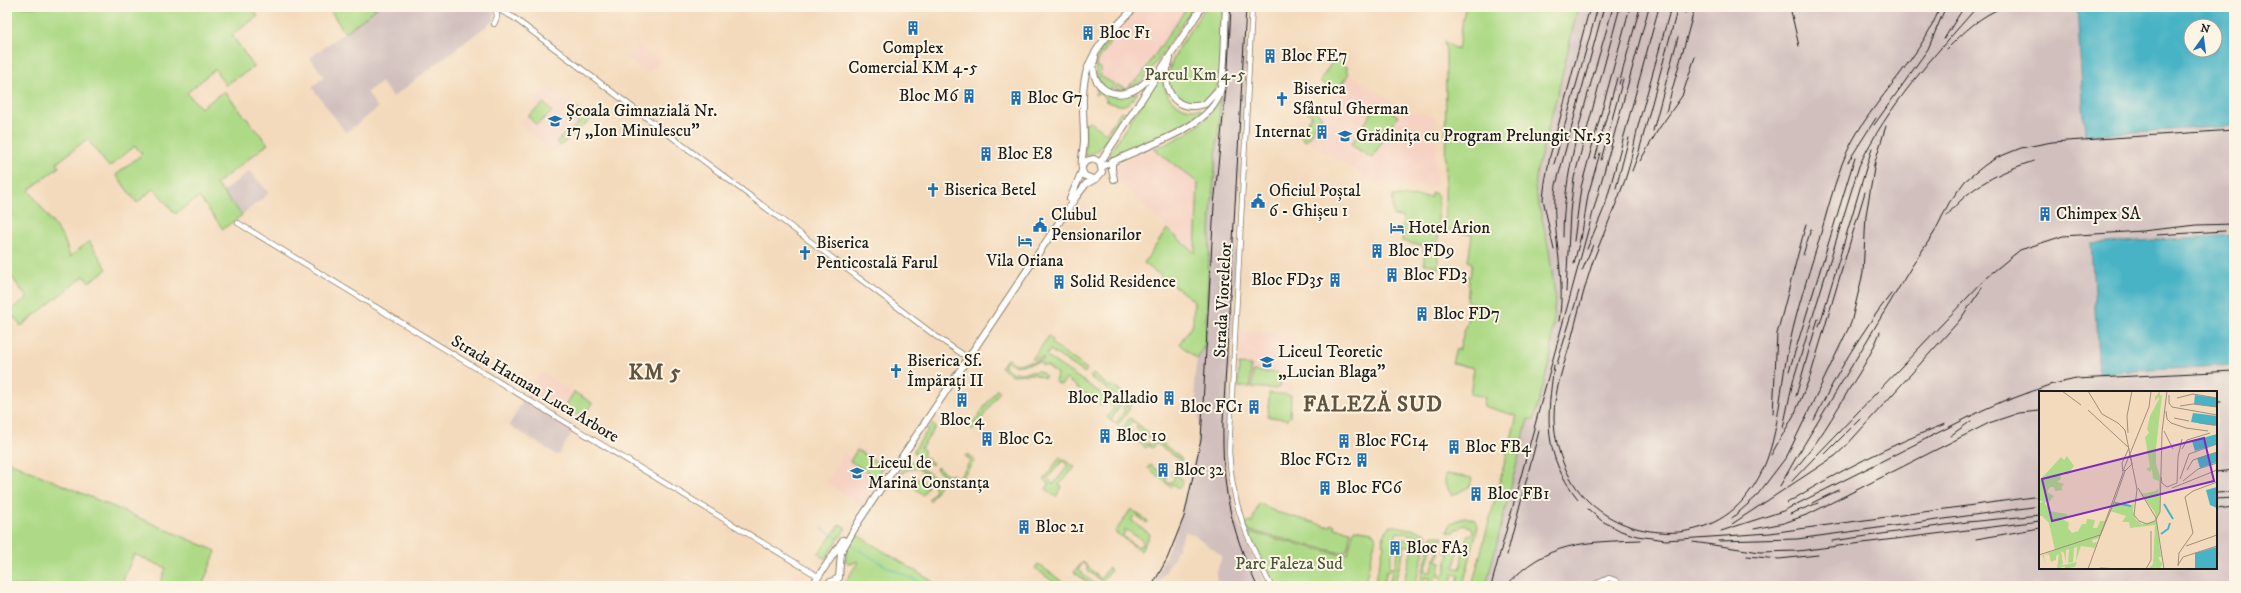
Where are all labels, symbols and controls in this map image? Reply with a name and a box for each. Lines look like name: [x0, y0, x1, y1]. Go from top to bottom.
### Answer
north arrow: [2183, 18, 2223, 58]
building icon: Complex Comercial KM 4-5: [905, 20, 921, 36]
text: N: [2199, 21, 2211, 37]
place label: Bloc F1: [1099, 22, 1151, 44]
building icon: Bloc F1: [1080, 25, 1096, 41]
place label: Complex Comercial KM 4-5: [848, 37, 978, 79]
place label: Bloc FE7: [1281, 45, 1347, 67]
building icon: Bloc FE7: [1262, 48, 1278, 64]
park label: Parcul Km 4-5: [1144, 64, 1246, 86]
place label: Biserica Sfântul Gherman: [1293, 78, 1409, 120]
place label: Bloc M6: [899, 85, 959, 107]
place label: Bloc G7: [1027, 87, 1083, 109]
building icon: Bloc M6: [961, 88, 977, 104]
building icon: Bloc G7: [1008, 90, 1024, 106]
church icon: Biserica Sfântul Gherman: [1274, 91, 1290, 107]
place label: Școala Gimnazială Nr. 17 „Ion Minulescu”: [566, 100, 717, 142]
school or university icon: Școala Gimnazială Nr. 17 „Ion Minulescu”: [547, 113, 563, 129]
place label: Internat: [1255, 121, 1312, 143]
building icon: Internat: [1314, 124, 1330, 140]
place label: Grădinița cu Program Prelungit Nr.53: [1356, 125, 1611, 147]
school or university icon: Grădinița cu Program Prelungit Nr.53: [1337, 128, 1353, 144]
place label: Bloc E8: [997, 143, 1053, 165]
building icon: Bloc E8: [978, 146, 994, 162]
place label: Biserica Betel: [944, 179, 1036, 201]
place label: Oficiul Poștal 6 - Ghișeu 1: [1269, 180, 1361, 222]
church icon: Biserica Betel: [925, 182, 941, 198]
public building icon: Oficiul Poștal 6 - Ghișeu 1: [1250, 193, 1266, 209]
place label: Chimpex SA: [2056, 203, 2141, 225]
place label: Clubul Pensionarilor: [1051, 204, 1142, 246]
building icon: Chimpex SA: [2037, 206, 2053, 222]
public building icon: Clubul Pensionarilor: [1032, 217, 1048, 233]
place label: Hotel Arion: [1408, 217, 1490, 239]
hotel icon: Hotel Arion: [1389, 220, 1405, 236]
place label: Biserica Penticostală Farul: [816, 232, 938, 274]
hotel icon: Vila Oriana: [1017, 233, 1033, 249]
place label: Bloc FD9: [1388, 240, 1455, 262]
street label: Strada Viorelelor: [1209, 241, 1237, 358]
building icon: Bloc FD9: [1369, 243, 1385, 259]
church icon: Biserica Penticostală Farul: [797, 245, 813, 261]
place label: Vila Oriana: [985, 250, 1064, 272]
place label: Bloc FD3: [1403, 264, 1467, 286]
building icon: Bloc FD3: [1384, 267, 1400, 283]
place label: Bloc FD35: [1251, 269, 1325, 291]
place label: Solid Residence: [1070, 271, 1176, 293]
building icon: Bloc FD35: [1327, 272, 1343, 288]
building icon: Solid Residence: [1051, 274, 1067, 290]
place label: Bloc FD7: [1433, 303, 1500, 325]
building icon: Bloc FD7: [1414, 306, 1430, 322]
street label: Strada Hatman Luca Arbore: [447, 330, 623, 448]
place label: Liceul Teoretic „Lucian Blaga”: [1278, 341, 1385, 383]
place label: Biserica Sf. Împărați II: [907, 350, 984, 392]
school or university icon: Liceul Teoretic „Lucian Blaga”: [1259, 354, 1275, 370]
district label: KM 5: [629, 360, 681, 386]
church icon: Biserica Sf. Împărați II: [888, 363, 904, 379]
place label: Bloc Palladio: [1067, 387, 1158, 409]
building icon: Bloc Palladio: [1161, 390, 1177, 406]
district label: FALEZĂ SUD: [1303, 390, 1443, 418]
inset map: [2039, 391, 2217, 569]
building icon: Bloc 4: [954, 392, 970, 408]
place label: Bloc FC1: [1180, 396, 1243, 418]
building icon: Bloc FC1: [1246, 399, 1262, 415]
place label: Bloc 4: [940, 409, 986, 431]
place label: Bloc 10: [1116, 425, 1166, 447]
place label: Bloc C2: [998, 428, 1053, 450]
building icon: Bloc 10: [1097, 428, 1113, 444]
place label: Bloc FC14: [1355, 430, 1429, 452]
building icon: Bloc C2: [979, 431, 995, 447]
building icon: Bloc FC14: [1336, 433, 1352, 449]
place label: Bloc FB4: [1465, 436, 1532, 458]
building icon: Bloc FB4: [1446, 439, 1462, 455]
place label: Bloc FC12: [1280, 449, 1352, 471]
place label: Liceul de Marină Constanța: [868, 452, 990, 494]
building icon: Bloc FC12: [1354, 452, 1370, 468]
place label: Bloc 32: [1174, 459, 1224, 481]
building icon: Bloc 32: [1155, 462, 1171, 478]
school or university icon: Liceul de Marină Constanța: [849, 465, 865, 481]
place label: Bloc FC6: [1336, 477, 1403, 499]
building icon: Bloc FC6: [1317, 480, 1333, 496]
place label: Bloc FB1: [1487, 483, 1549, 505]
building icon: Bloc FB1: [1468, 486, 1484, 502]
place label: Bloc 21: [1035, 516, 1085, 538]
building icon: Bloc 21: [1016, 519, 1032, 535]
place label: Bloc FA3: [1406, 537, 1468, 559]
building icon: Bloc FA3: [1387, 540, 1403, 556]
park label: Parc Faleza Sud: [1235, 553, 1343, 575]

